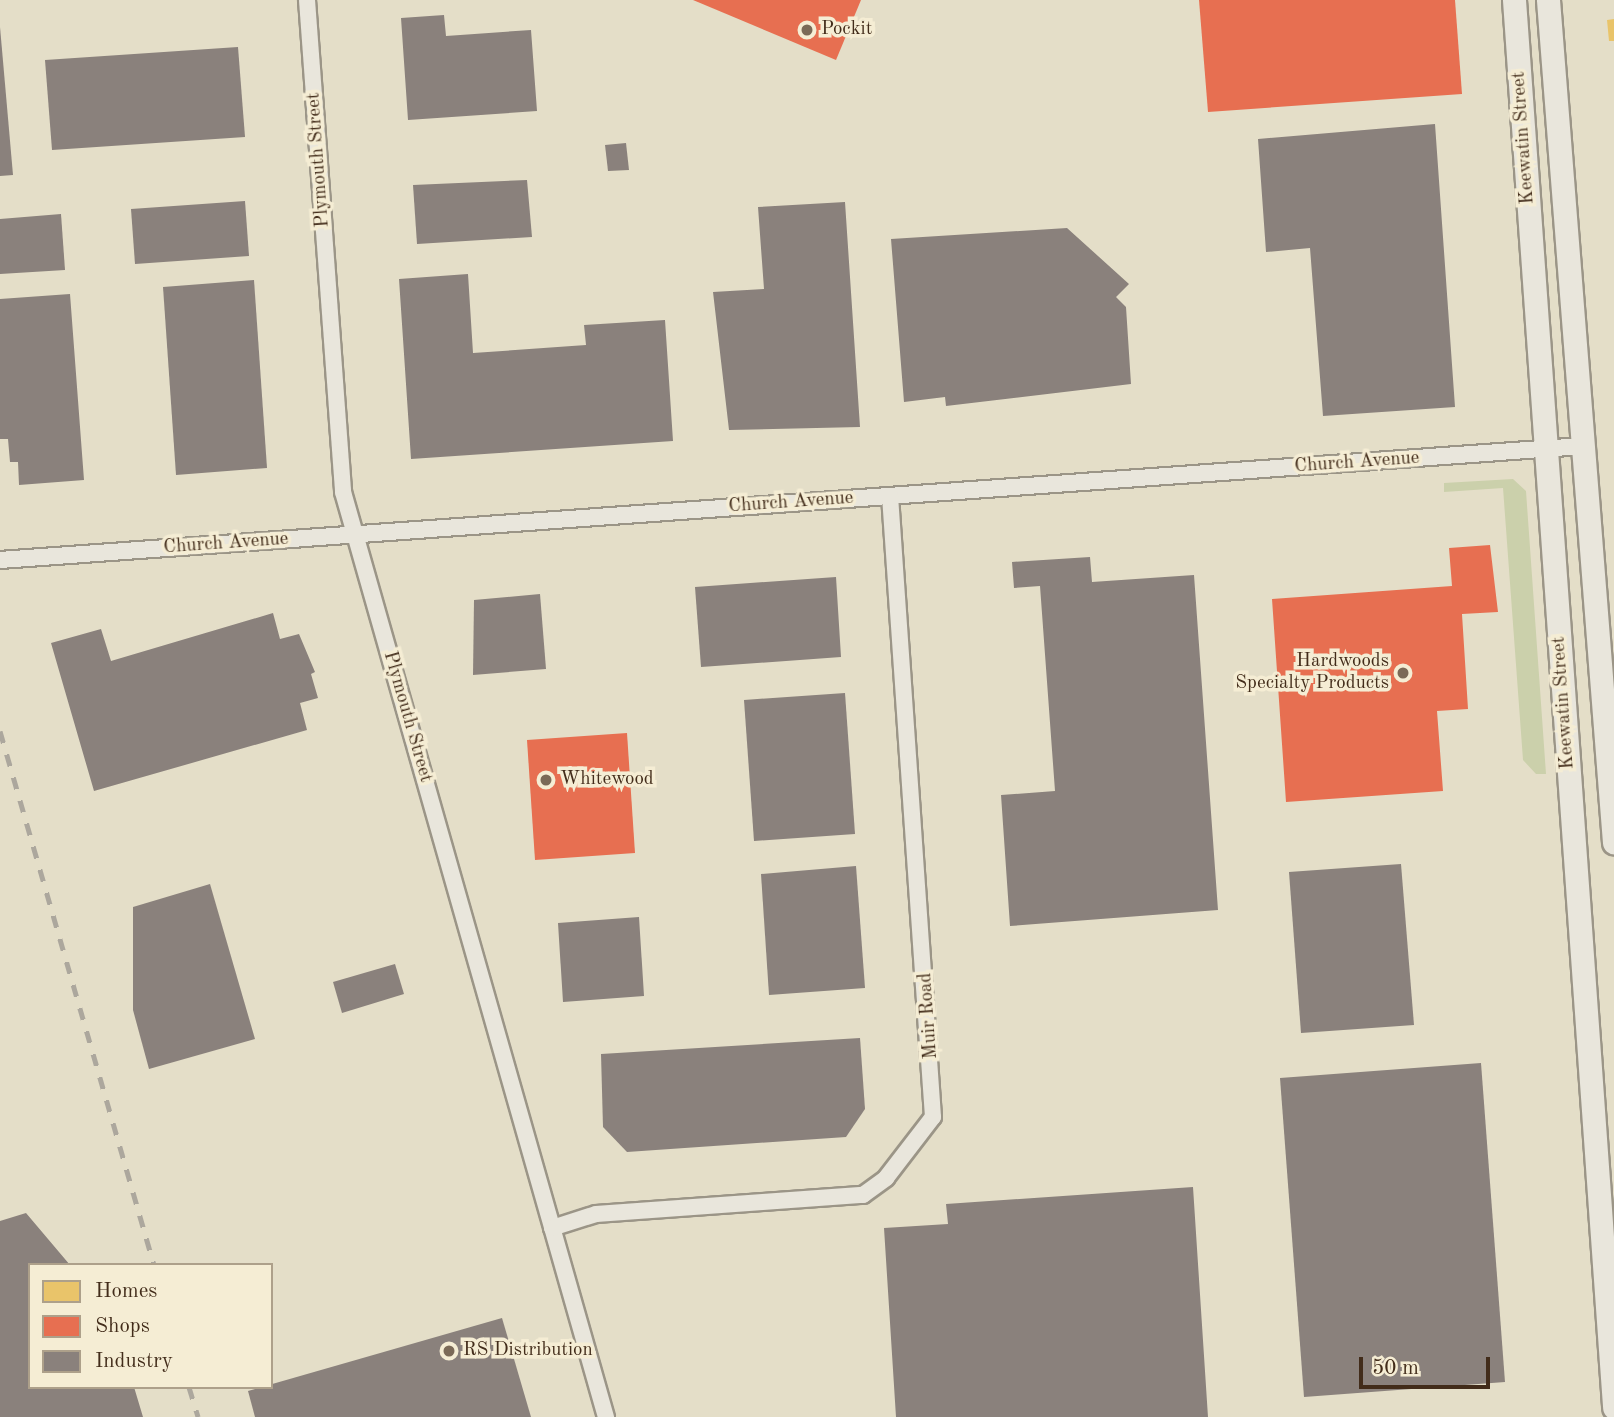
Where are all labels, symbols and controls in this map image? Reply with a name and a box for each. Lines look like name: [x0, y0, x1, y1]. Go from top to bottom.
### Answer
place label: Pockit: [821, 19, 872, 41]
marker: Pockit: [799, 22, 815, 38]
street label: Keewatin Street: [1508, 71, 1540, 205]
street label: Plymouth Street: [303, 92, 335, 228]
street label: Church Avenue: [1294, 447, 1420, 479]
street label: Church Avenue: [728, 487, 854, 519]
street label: Church Avenue: [163, 528, 289, 560]
street label: Keewatin Street: [1548, 636, 1580, 770]
street label: Plymouth Street: [377, 649, 437, 785]
place label: Hardwoods Specialty Products: [1235, 651, 1389, 695]
marker: Hardwoods Specialty Products: [1395, 665, 1411, 681]
place label: Whitewood: [560, 769, 654, 791]
marker: Whitewood: [538, 772, 554, 788]
street label: Muir Road: [915, 972, 943, 1060]
legend: [28, 1263, 273, 1389]
text: Homes: [95, 1281, 157, 1302]
text: Shops: [95, 1316, 150, 1337]
place label: RS Distribution: [463, 1340, 593, 1362]
marker: RS Distribution: [441, 1343, 457, 1359]
scale bar: [1362, 1344, 1493, 1388]
text: Industry: [95, 1351, 173, 1372]
text: 50 m: [1372, 1358, 1419, 1379]

